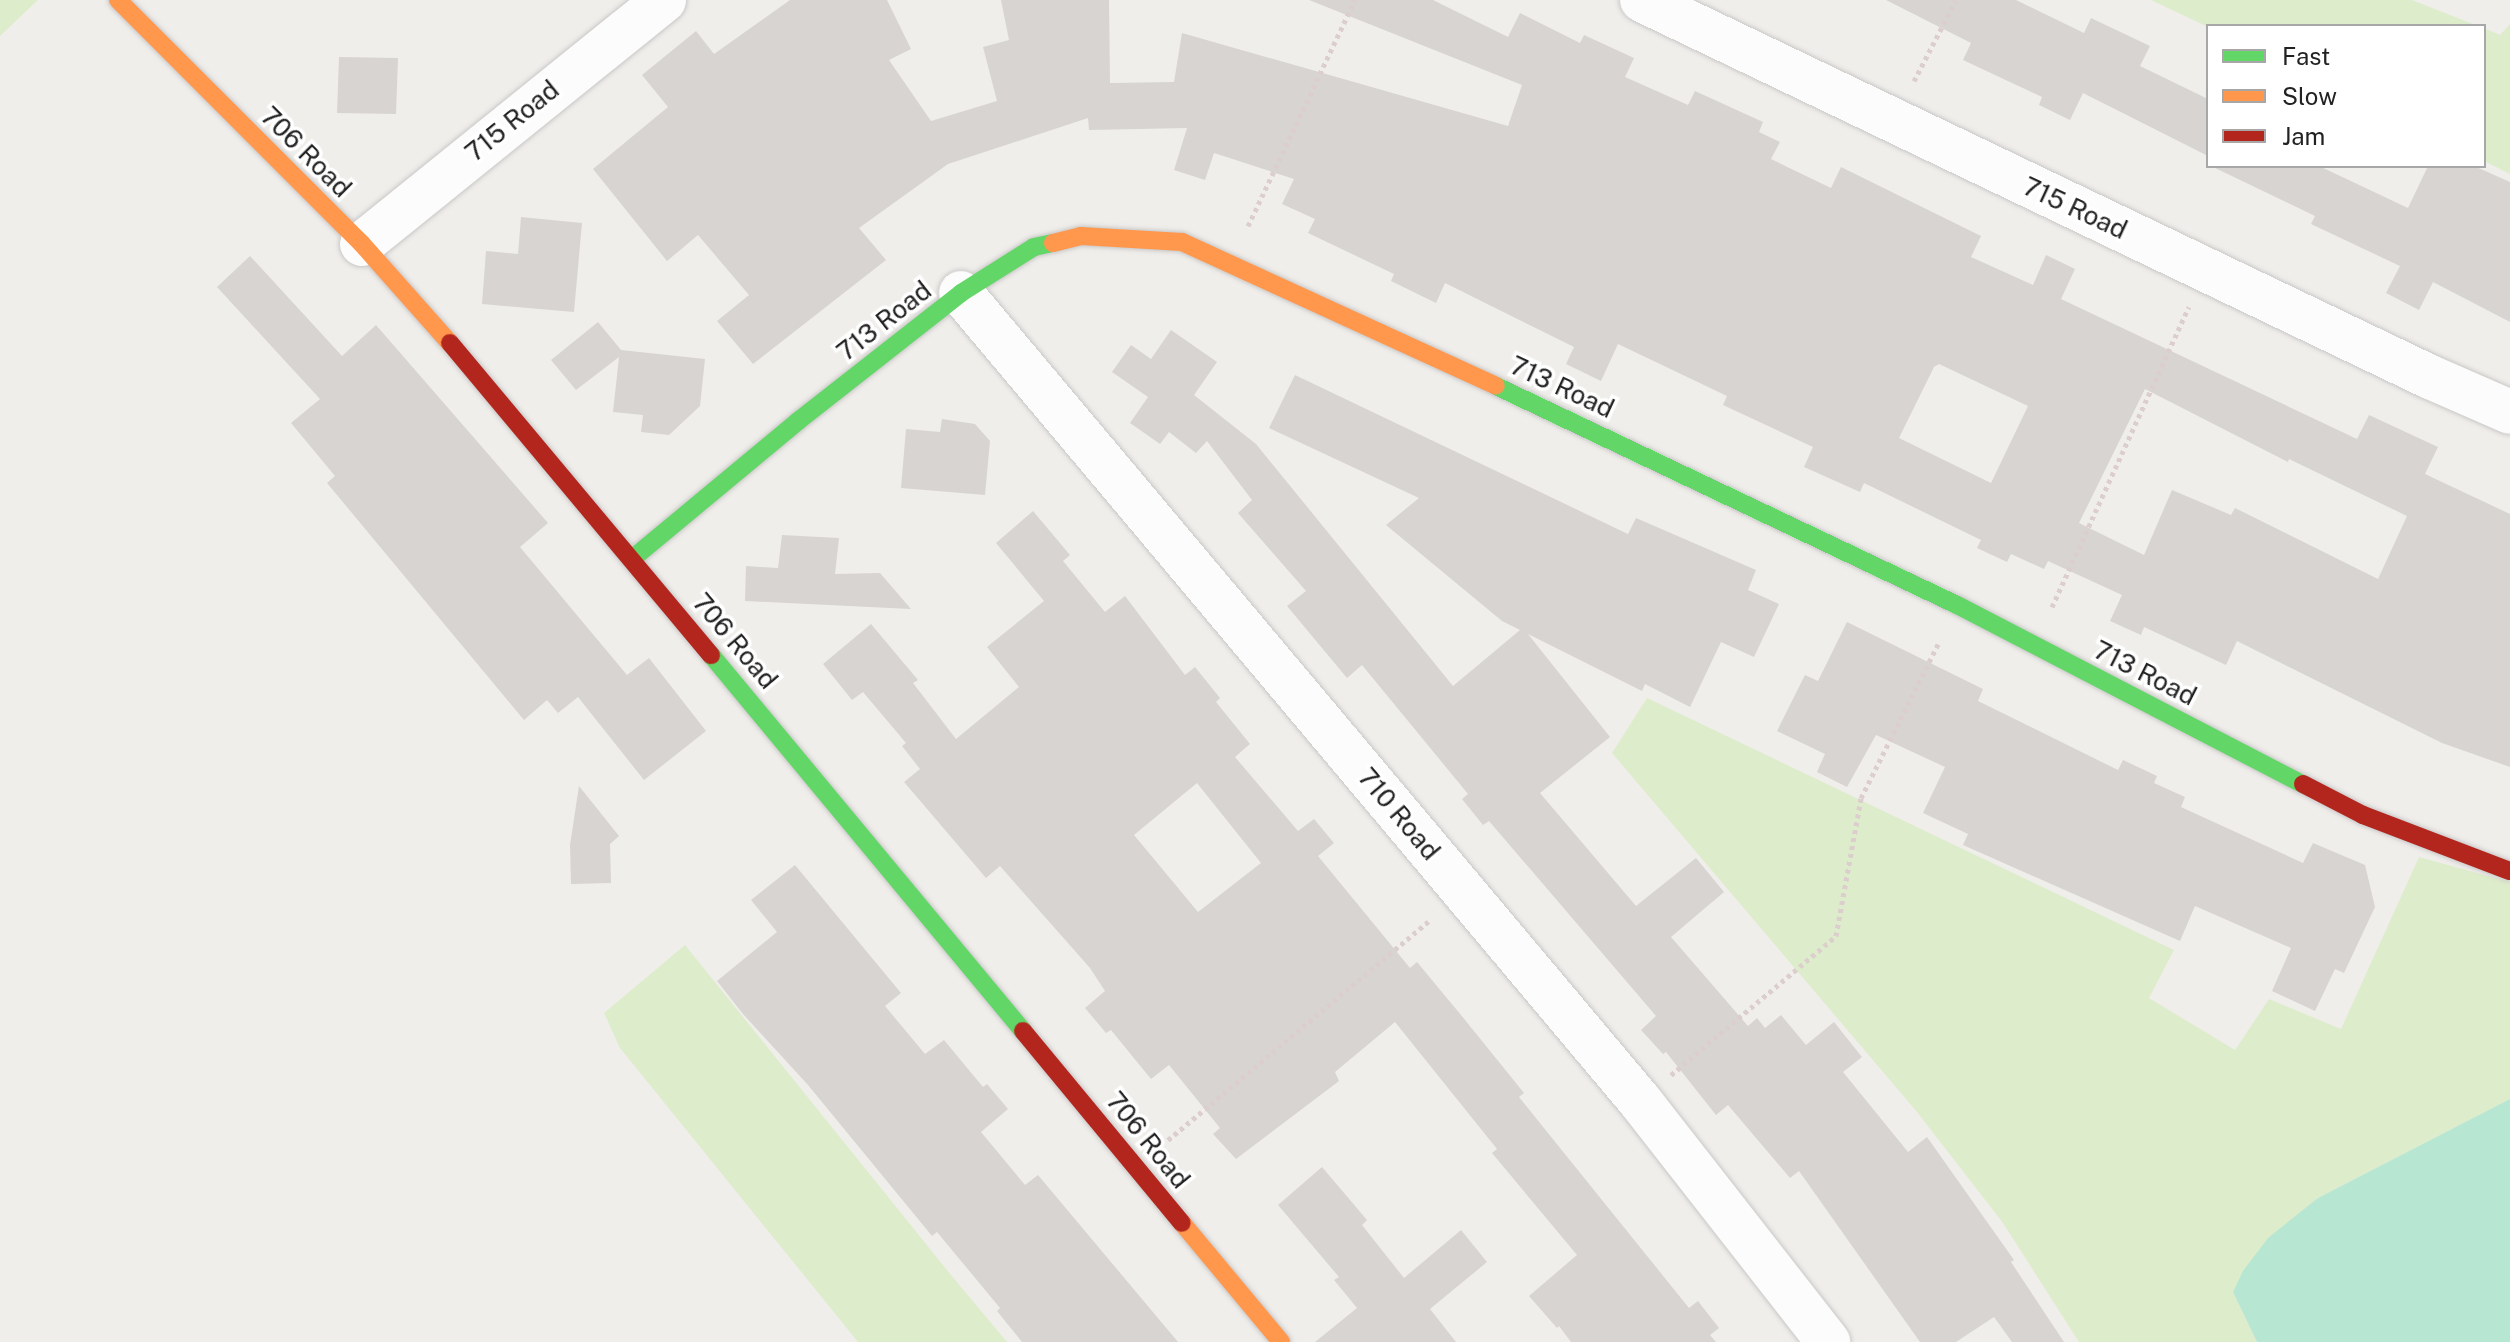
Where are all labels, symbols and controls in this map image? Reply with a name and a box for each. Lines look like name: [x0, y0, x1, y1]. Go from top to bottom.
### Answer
legend: [2206, 24, 2486, 168]
text: Fast: [2282, 42, 2330, 70]
street label: 715 Road: [459, 74, 565, 168]
text: Slow: [2282, 82, 2337, 110]
street label: 706 Road: [254, 100, 358, 204]
text: Jam: [2282, 122, 2325, 150]
street label: 715 Road: [2018, 170, 2132, 246]
street label: 713 Road: [831, 275, 937, 367]
street label: 713 Road: [1505, 349, 1619, 425]
street label: 706 Road: [686, 587, 784, 695]
street label: 713 Road: [2088, 634, 2202, 712]
street label: 710 Road: [1352, 762, 1446, 866]
street label: 706 Road: [1100, 1086, 1196, 1194]

